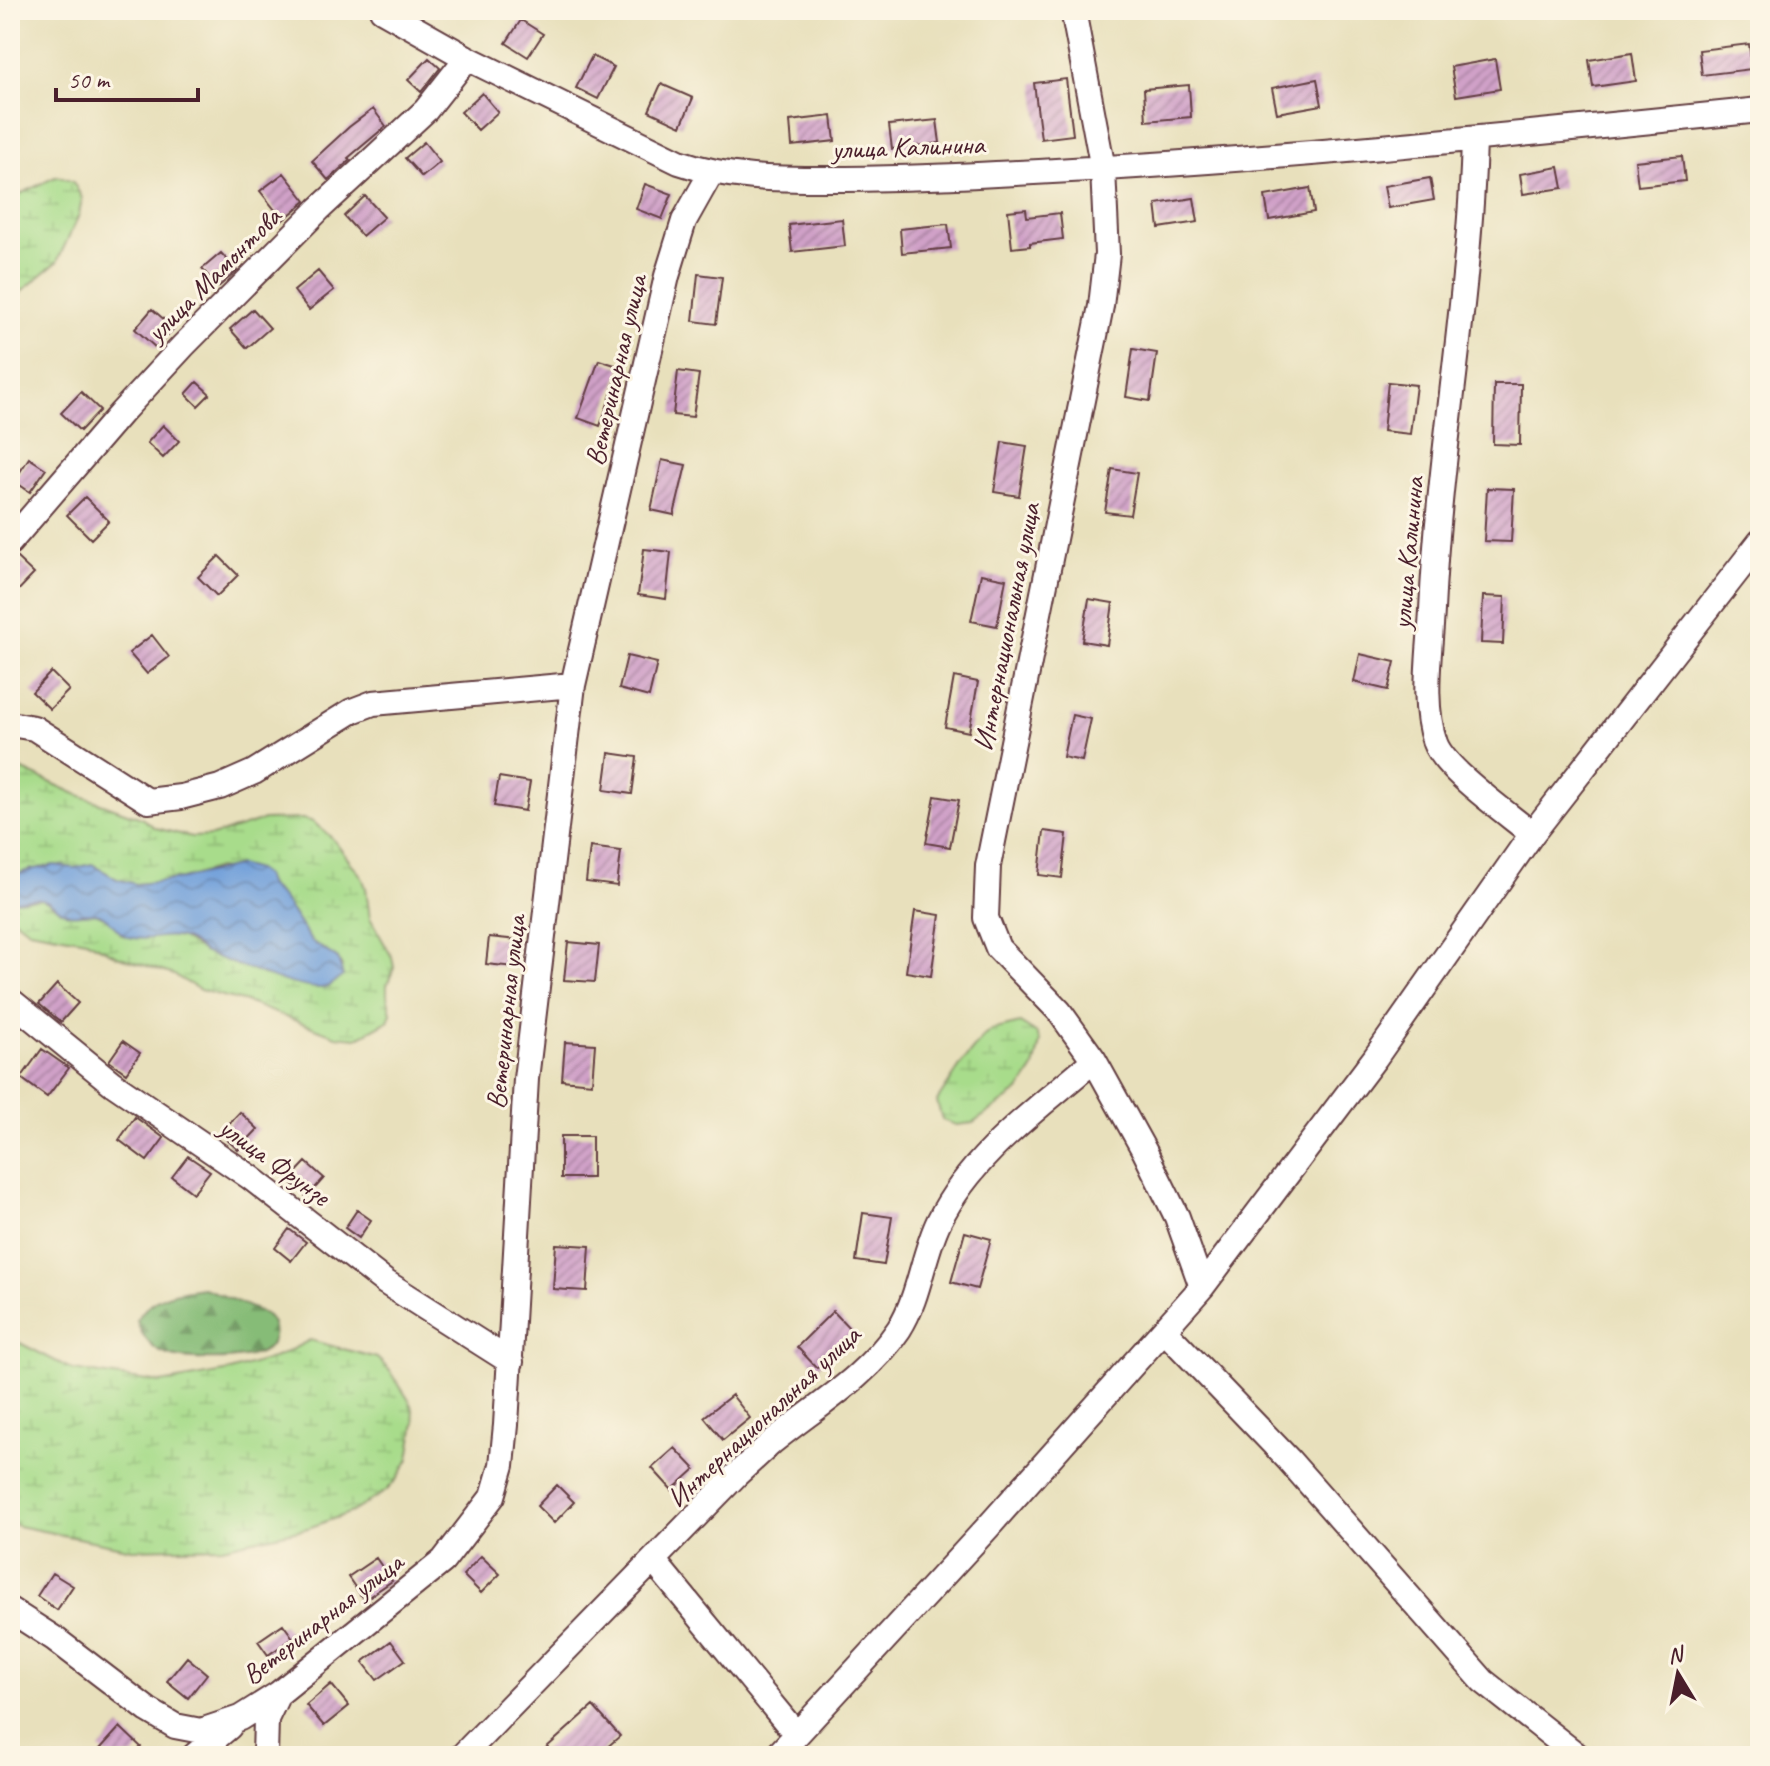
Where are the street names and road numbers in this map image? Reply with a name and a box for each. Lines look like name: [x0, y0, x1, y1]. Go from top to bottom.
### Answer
street label: улица Калинина: [829, 126, 987, 167]
street label: улица Мамонтова: [137, 198, 289, 351]
street label: Ветеринарная улица: [577, 269, 655, 469]
street label: улица Калинина: [1383, 474, 1432, 633]
street label: Интернациональная улица: [965, 498, 1048, 754]
street label: Ветеринарная улица: [478, 911, 533, 1111]
street label: улица Фрунзе: [211, 1108, 338, 1214]
street label: Интернациональная улица: [659, 1316, 869, 1515]
street label: Ветеринарная улица: [235, 1543, 412, 1692]

